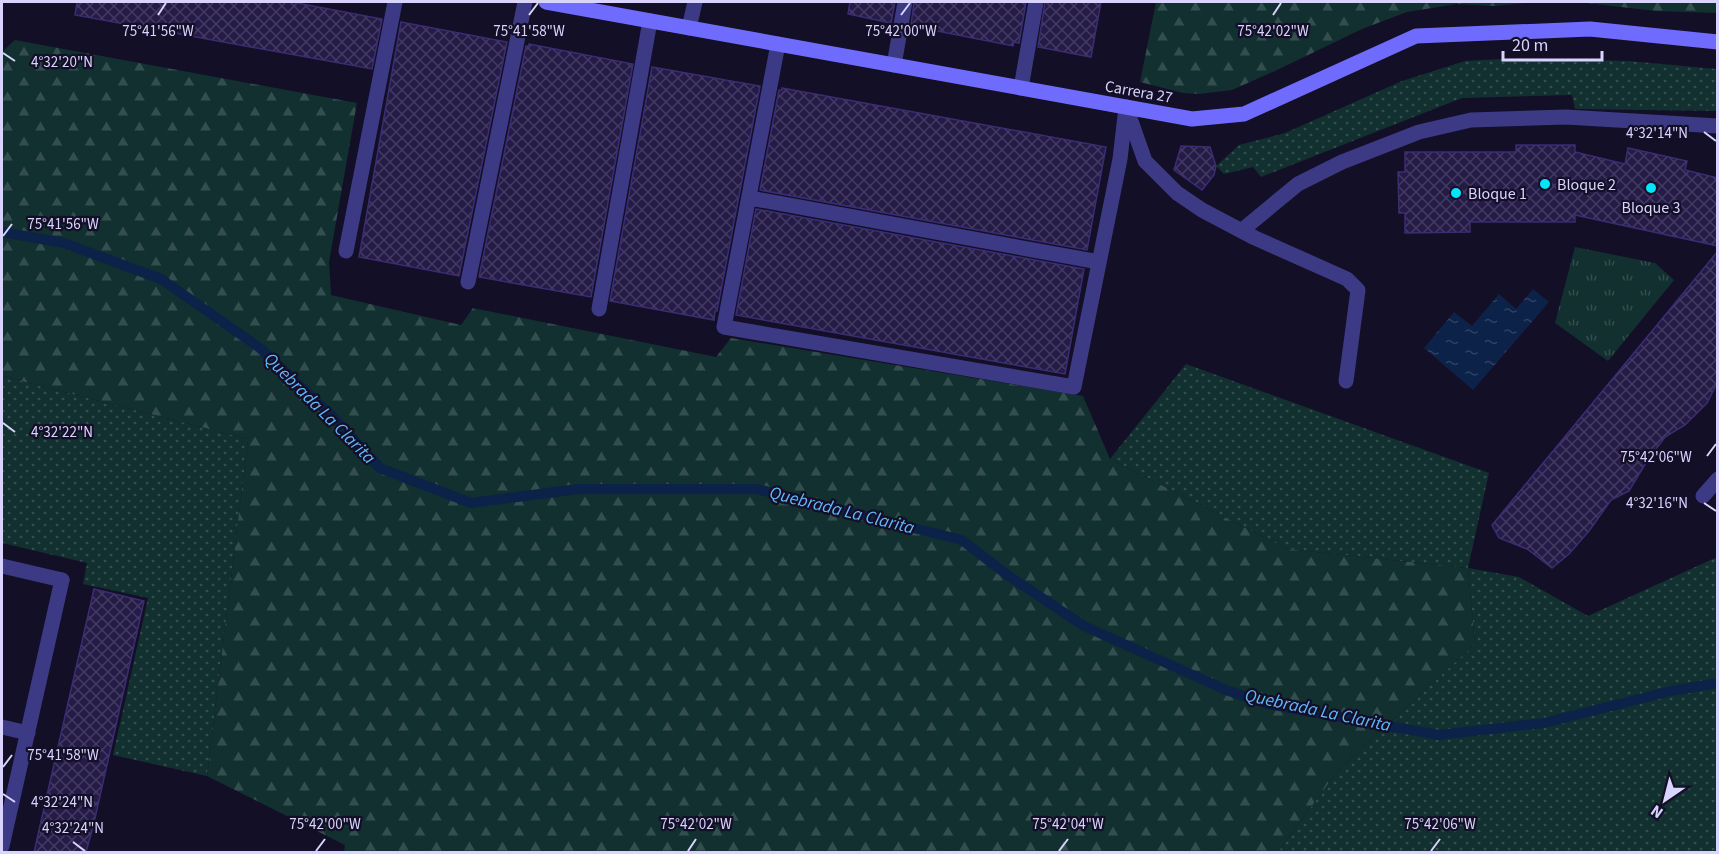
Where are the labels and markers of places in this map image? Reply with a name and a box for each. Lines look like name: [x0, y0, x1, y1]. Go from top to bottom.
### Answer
place label: Bloque 2: [1557, 174, 1616, 196]
marker: Bloque 2: [1538, 177, 1552, 191]
marker: Bloque 3: [1644, 181, 1658, 195]
place label: Bloque 1: [1468, 183, 1527, 205]
marker: Bloque 1: [1449, 186, 1463, 200]
place label: Bloque 3: [1622, 197, 1680, 219]

